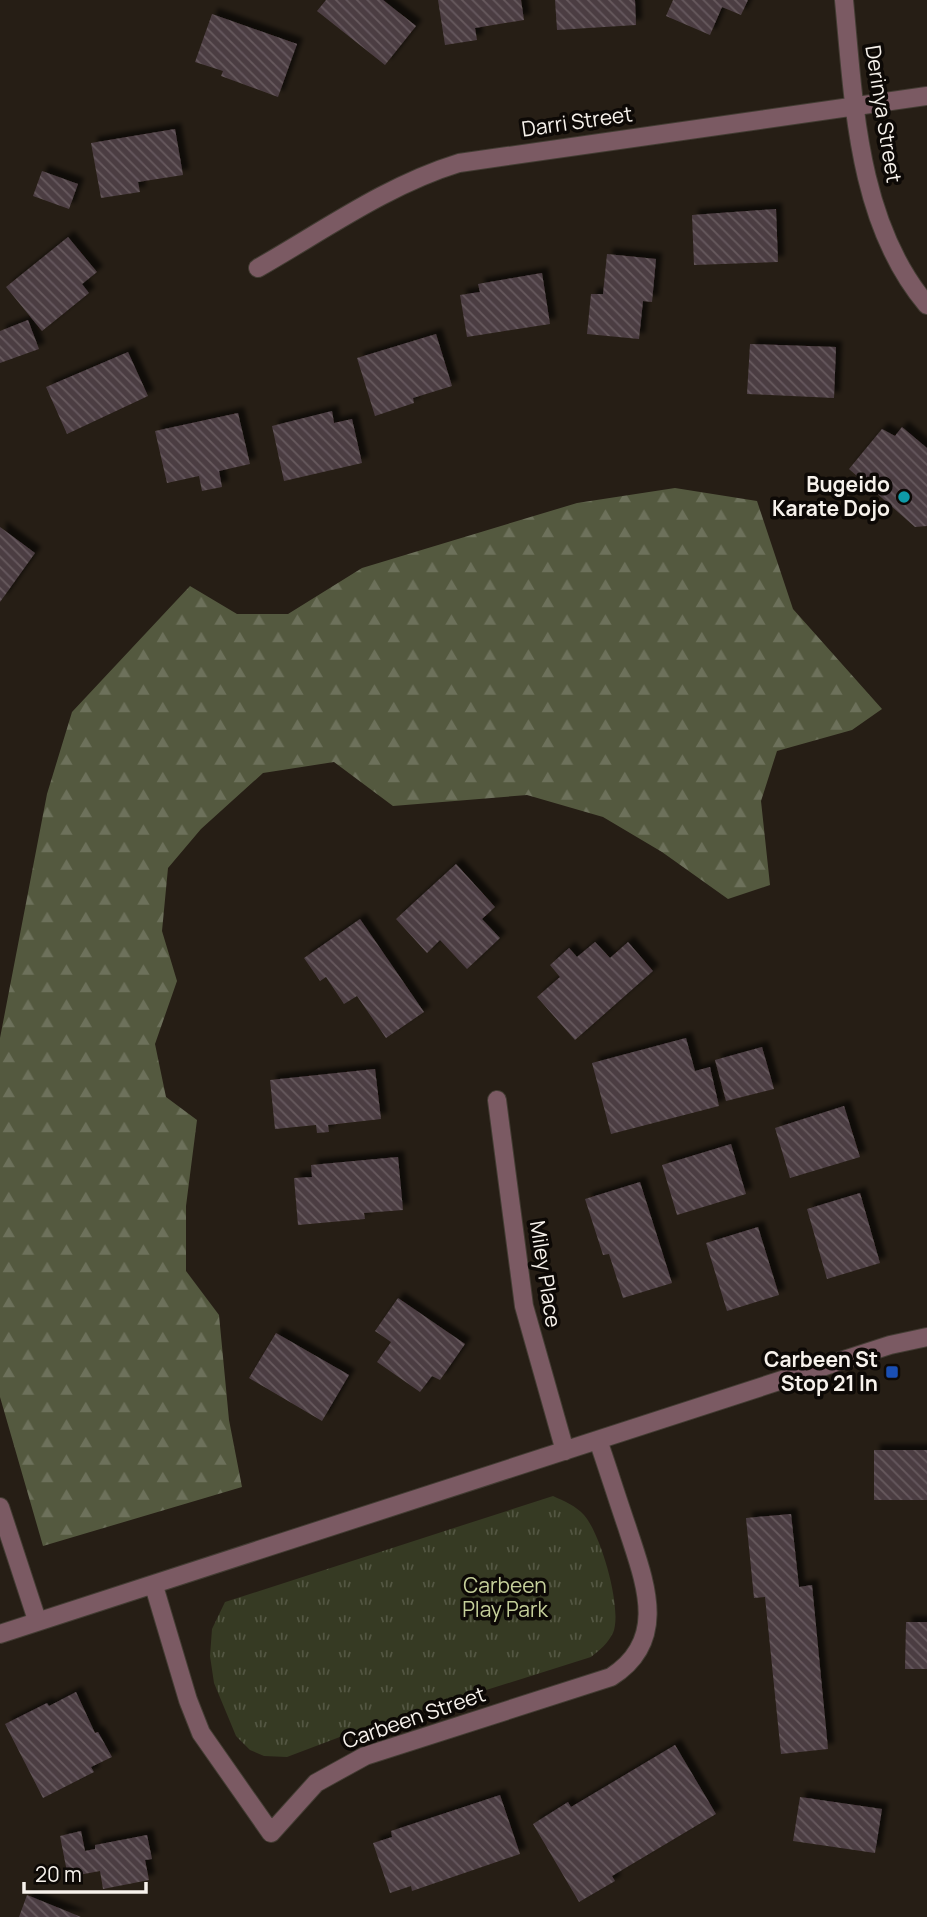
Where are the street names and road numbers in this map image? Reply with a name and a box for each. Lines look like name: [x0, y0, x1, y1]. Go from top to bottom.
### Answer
street label: Derinya Street: [859, 43, 909, 185]
street label: Darri Street: [520, 99, 634, 143]
street label: Miley Place: [524, 1218, 568, 1329]
street label: Carbeen Street: [339, 1680, 489, 1755]

